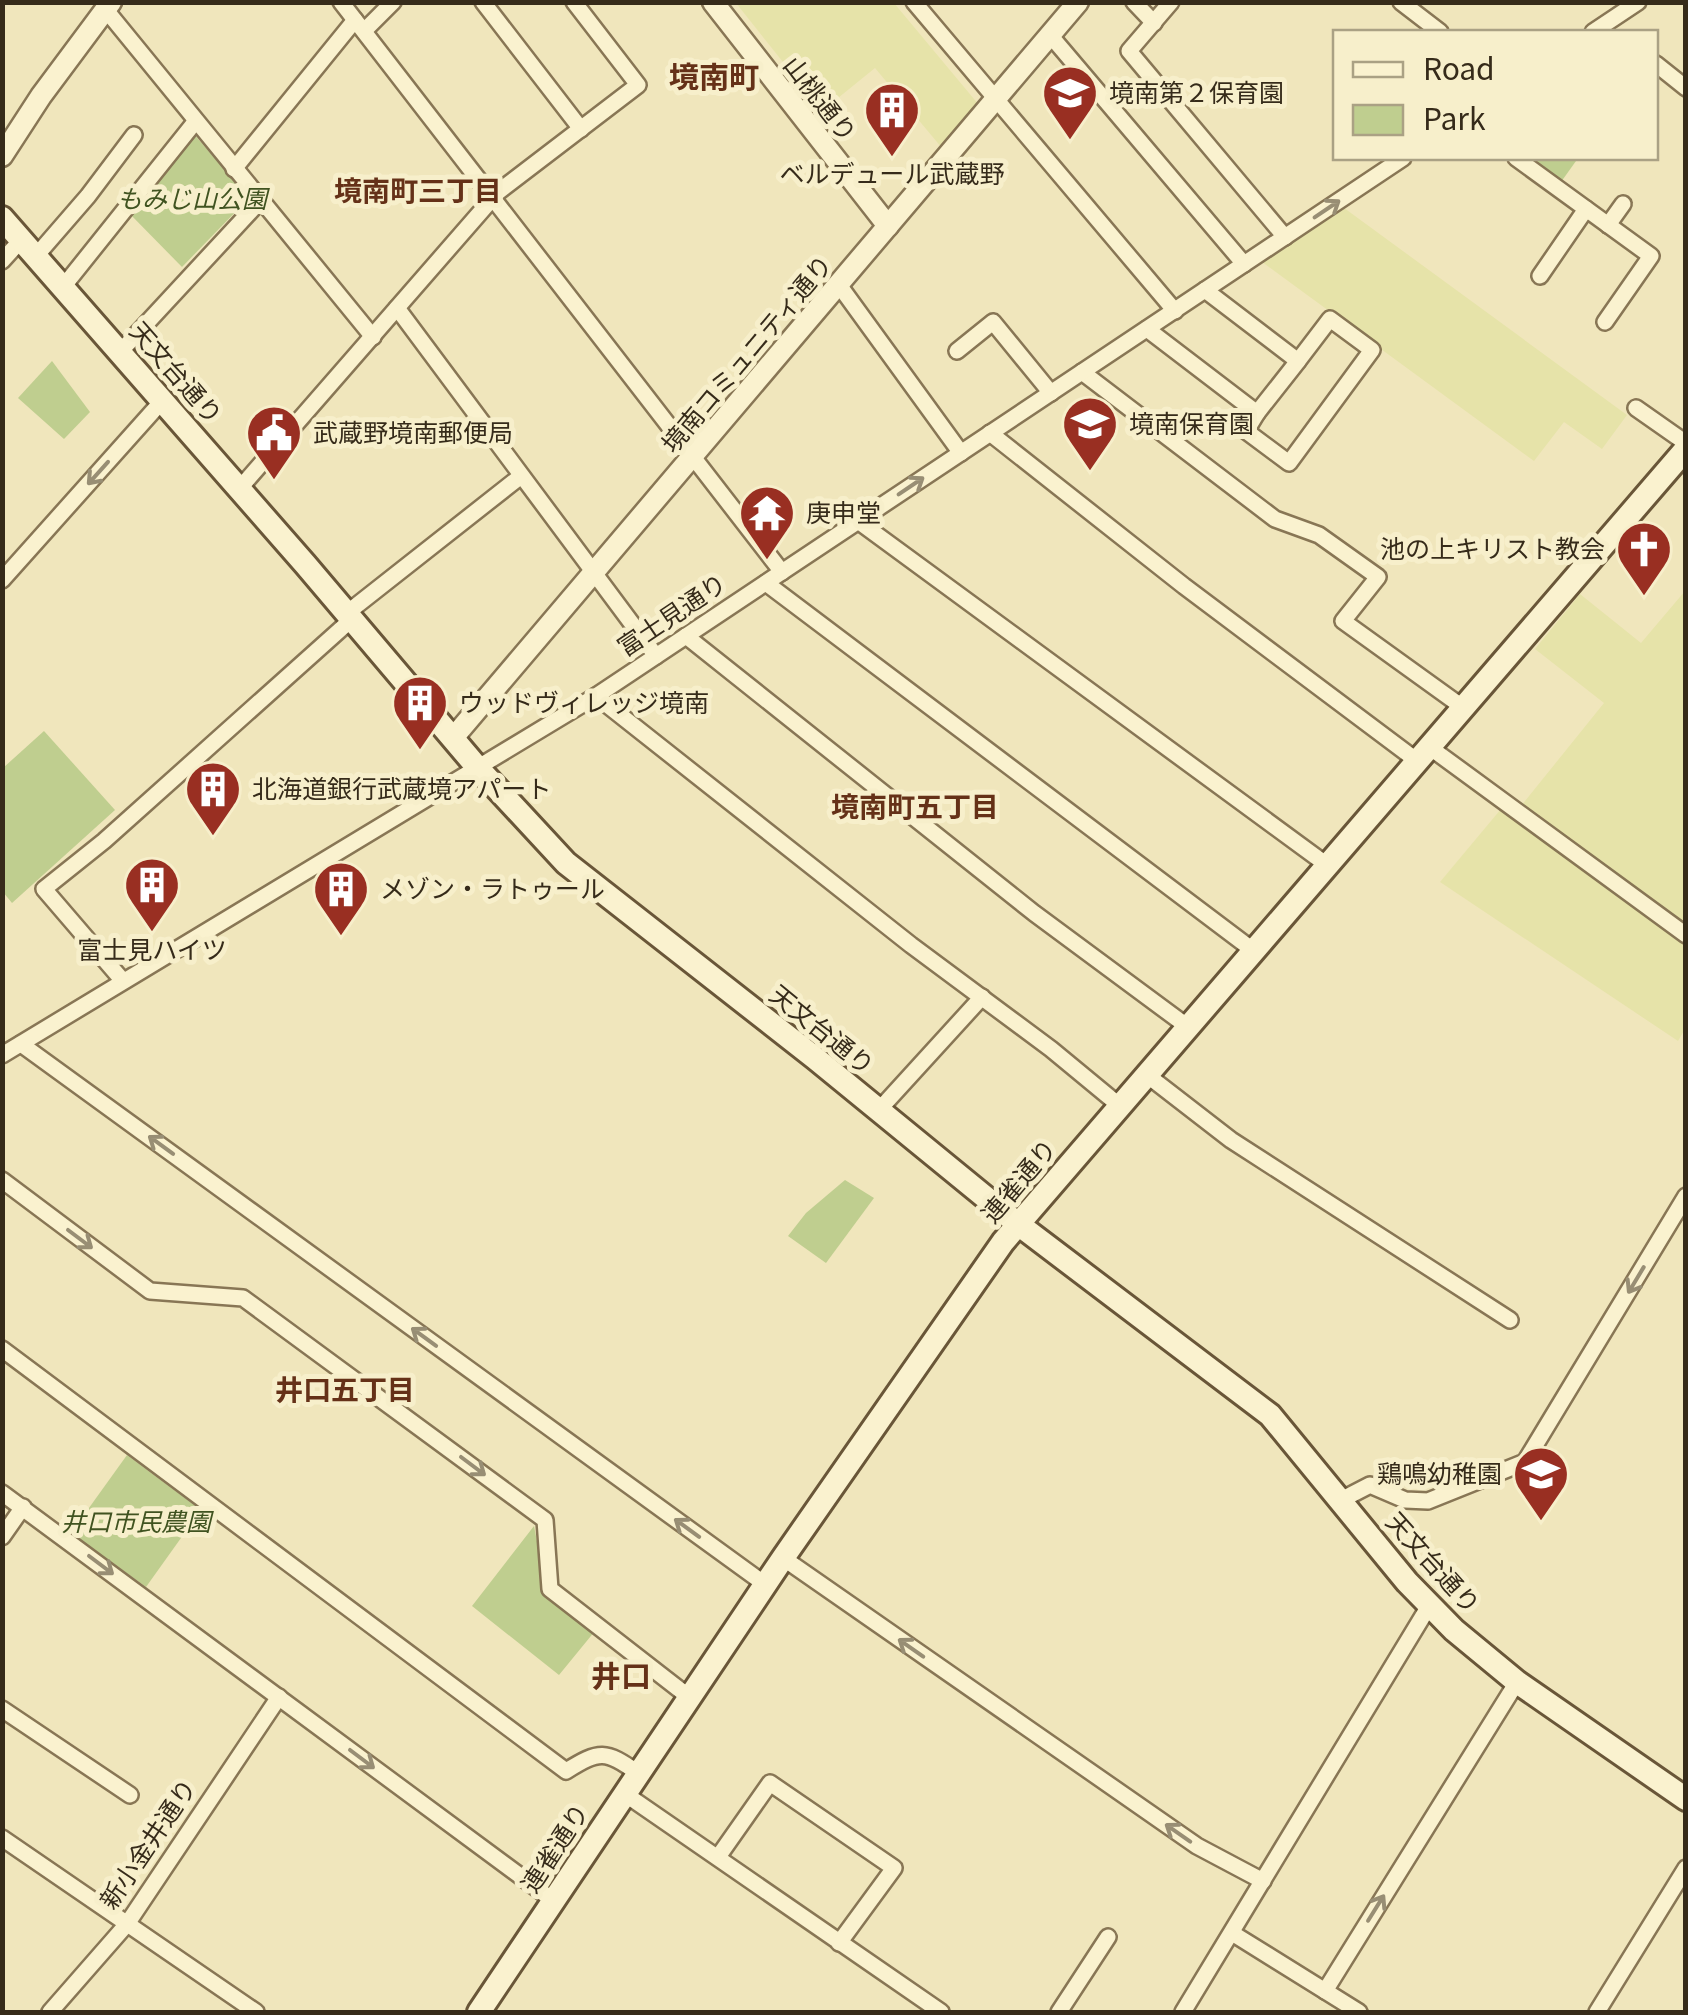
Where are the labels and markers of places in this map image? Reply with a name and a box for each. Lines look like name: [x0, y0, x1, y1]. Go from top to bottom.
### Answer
school or university icon: 境南第２保育園: [1040, 63, 1100, 142]
place label: 境南第２保育園: [1109, 73, 1284, 109]
building icon: ベルデュール武蔵野: [862, 80, 922, 159]
place label: ベルデュール武蔵野: [779, 154, 1005, 190]
school or university icon: 境南保育園: [1060, 394, 1120, 473]
public building icon: 武蔵野境南郵便局: [244, 403, 304, 482]
place label: 境南保育園: [1129, 404, 1254, 440]
place label: 武蔵野境南郵便局: [313, 413, 513, 449]
temple icon: 庚申堂: [737, 483, 797, 562]
place label: 庚申堂: [806, 493, 881, 529]
church icon: 池の上キリスト教会: [1614, 519, 1674, 598]
place label: 池の上キリスト教会: [1380, 529, 1605, 565]
building icon: ウッドヴィレッジ境南: [390, 673, 450, 752]
place label: ウッドヴィレッジ境南: [459, 683, 709, 719]
building icon: 北海道銀行武蔵境アパート: [183, 759, 243, 838]
place label: 北海道銀行武蔵境アパート: [252, 769, 552, 805]
building icon: 富士見ハイツ: [122, 855, 182, 934]
building icon: メゾン・ラトゥール: [311, 859, 371, 938]
place label: メゾン・ラトゥール: [380, 869, 605, 905]
place label: 富士見ハイツ: [77, 930, 227, 966]
school or university icon: 鶏鳴幼稚園: [1511, 1444, 1571, 1523]
place label: 鶏鳴幼稚園: [1377, 1454, 1502, 1490]

